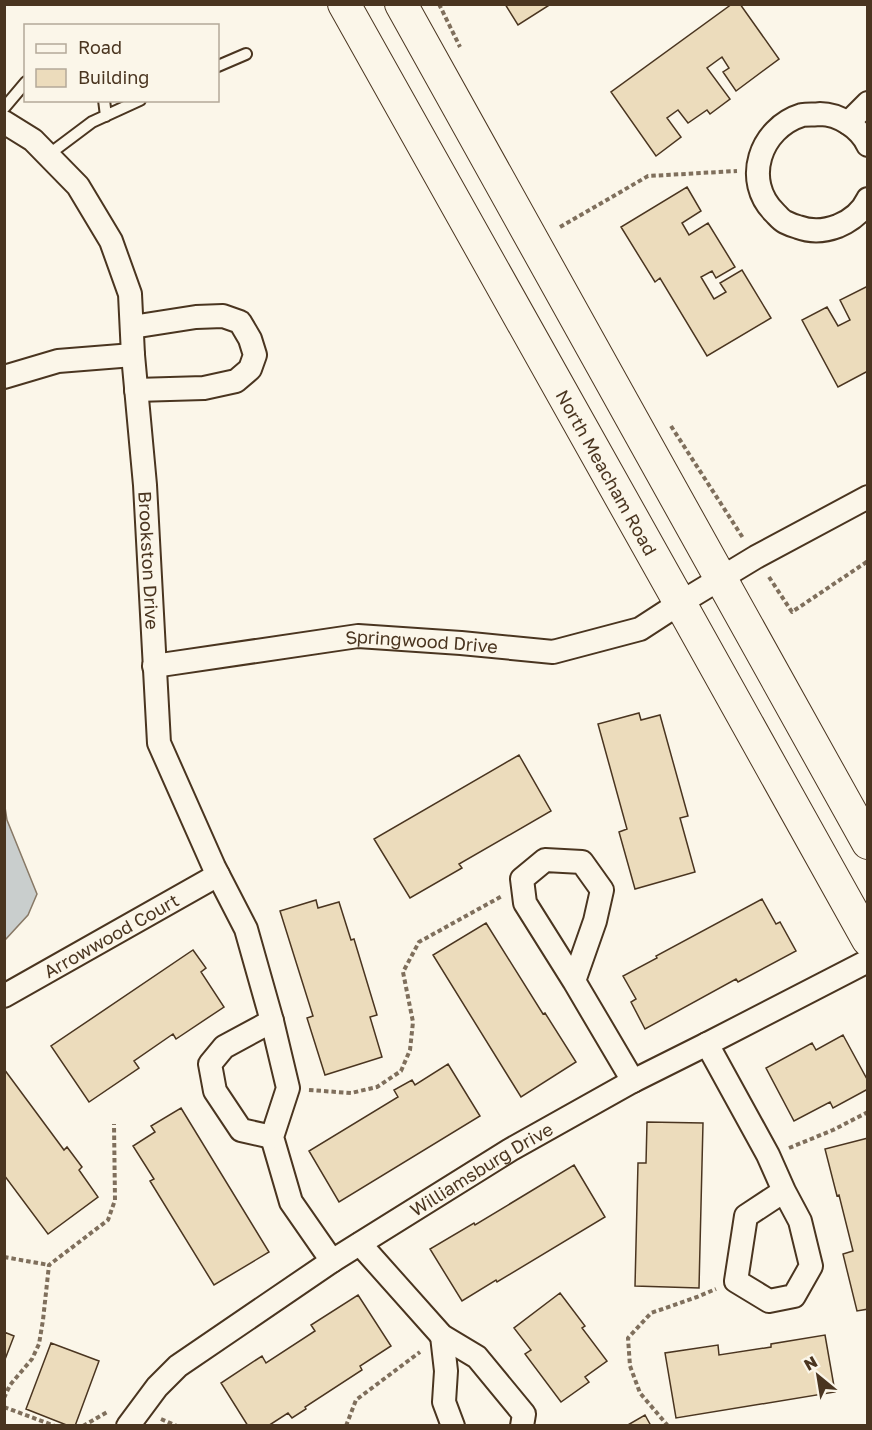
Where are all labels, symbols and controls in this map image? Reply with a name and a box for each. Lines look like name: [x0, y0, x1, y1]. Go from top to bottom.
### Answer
legend: [24, 24, 219, 102]
text: Road: [78, 36, 122, 58]
text: Building: [78, 66, 149, 88]
street label: North Meacham Road: [552, 386, 662, 559]
street label: Brookston Drive: [134, 491, 164, 630]
street label: Springwood Drive: [344, 625, 499, 658]
street label: Arrowwood Court: [40, 889, 182, 982]
street label: Williamsburg Drive: [406, 1117, 556, 1221]
north arrow: [788, 1346, 848, 1406]
text: N: [800, 1351, 821, 1375]

